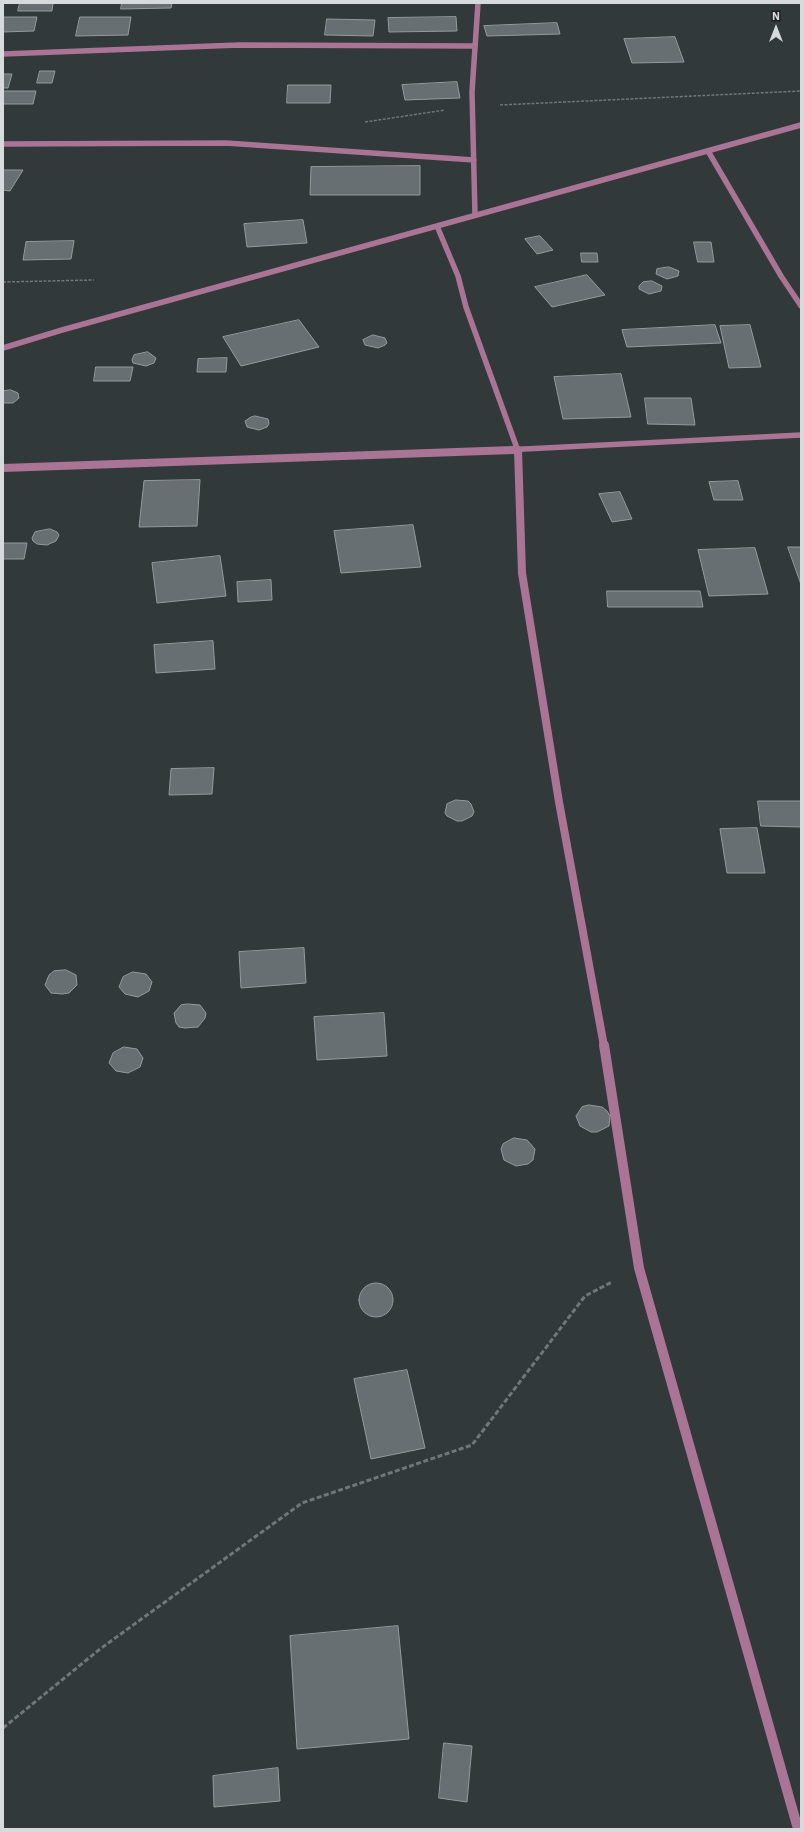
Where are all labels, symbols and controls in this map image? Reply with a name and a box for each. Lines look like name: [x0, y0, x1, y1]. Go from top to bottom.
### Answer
north arrow: [756, 8, 796, 48]
text: N: [772, 9, 780, 23]

